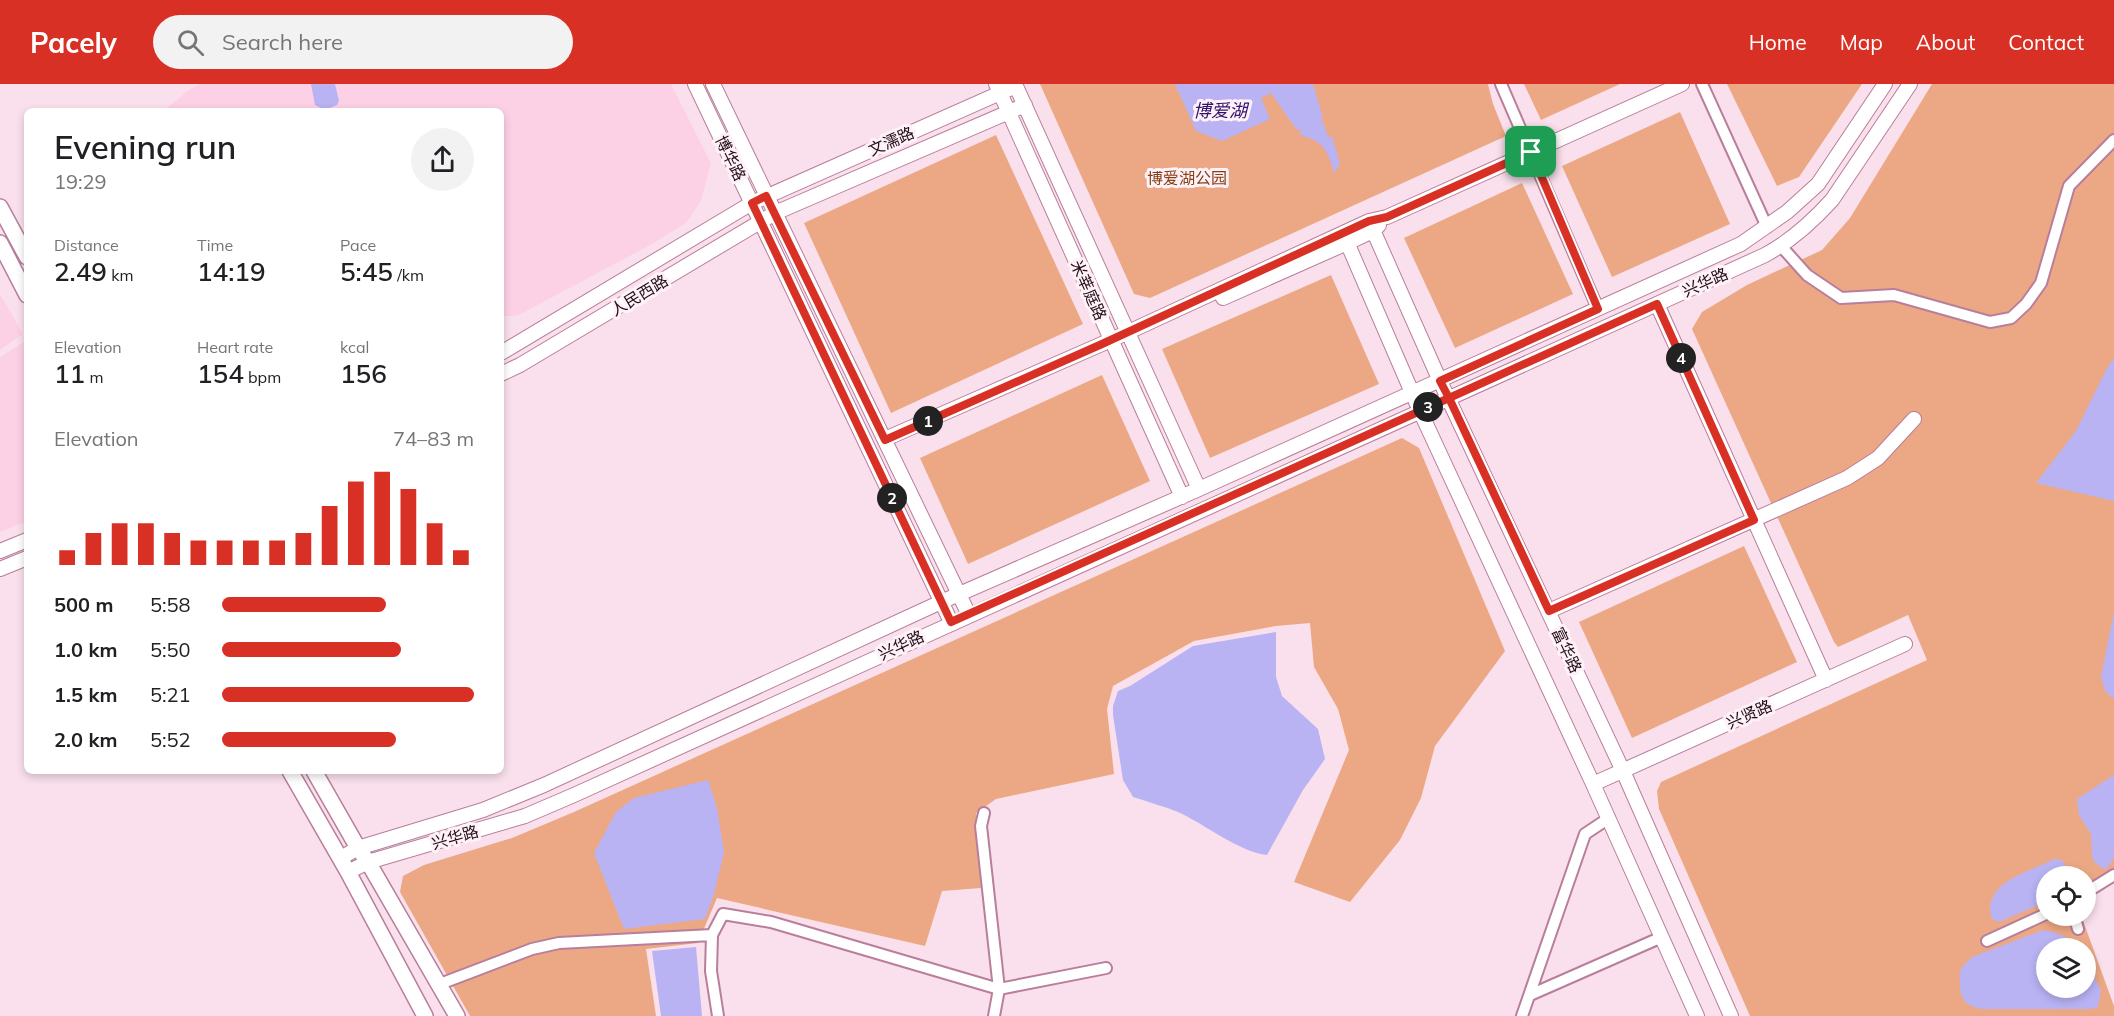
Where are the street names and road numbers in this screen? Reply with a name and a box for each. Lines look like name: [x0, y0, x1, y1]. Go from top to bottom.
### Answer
street label: 文濡路: [865, 122, 917, 160]
street label: 博华路: [711, 132, 751, 184]
street label: 米莘庭路: [1067, 257, 1111, 323]
street label: 兴华路: [1679, 263, 1731, 301]
street label: 人民西路: [606, 270, 672, 320]
street label: 富华路: [1548, 624, 1586, 676]
street label: 兴华路: [875, 626, 927, 664]
street label: 兴贤路: [1723, 695, 1775, 733]
street label: 兴华路: [429, 821, 481, 853]

